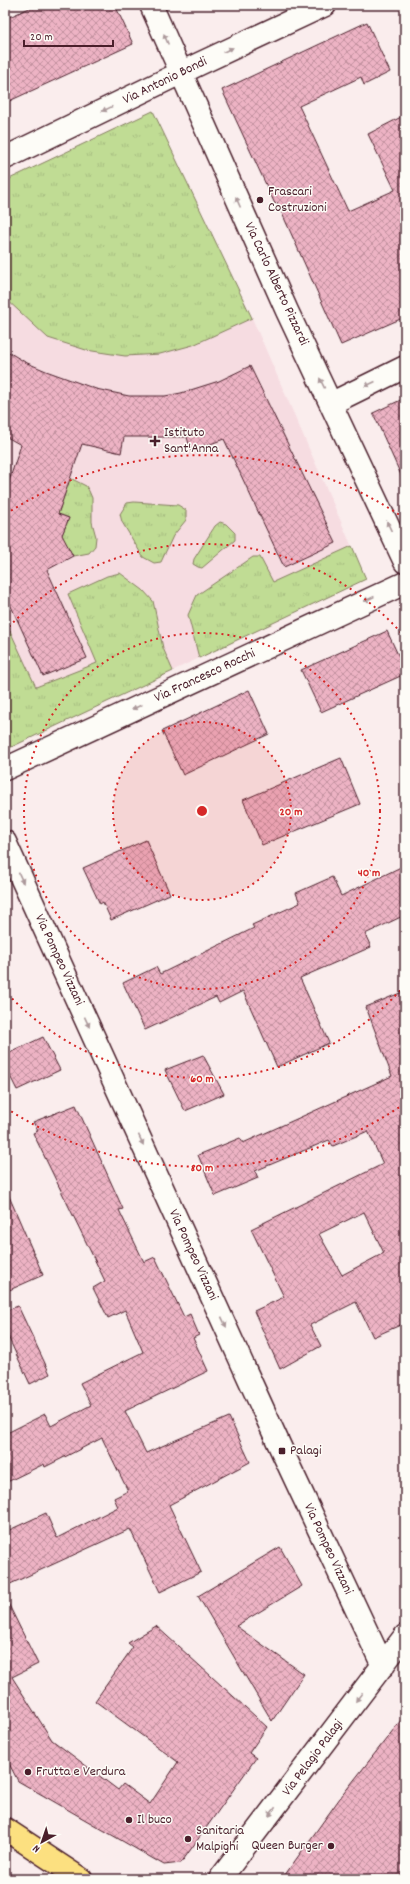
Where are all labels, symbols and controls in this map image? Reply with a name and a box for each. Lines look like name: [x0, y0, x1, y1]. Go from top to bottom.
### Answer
scale bar: [24, 22, 113, 48]
text: 20 m: [30, 29, 53, 46]
one-way arrow: [162, 33, 168, 45]
one-way arrow: [222, 47, 233, 53]
street label: Via Antonio Bondi: [119, 52, 211, 110]
one-way arrow: [101, 106, 113, 112]
place label: Frascari Costruzioni: [268, 182, 327, 218]
marker: Frascari Costruzioni: [255, 195, 265, 205]
one-way arrow: [235, 196, 241, 207]
street label: Via Carlo Alberto Pizzardi: [239, 219, 314, 349]
one-way arrow: [319, 377, 325, 389]
one-way arrow: [364, 381, 375, 387]
place label: Istituto Sant'Anna: [164, 423, 219, 459]
marker: Istituto Sant'Anna: [149, 435, 161, 447]
one-way arrow: [386, 521, 392, 532]
one-way arrow: [364, 596, 375, 602]
street label: Via Francesco Rocchi: [151, 644, 259, 708]
one-way arrow: [132, 704, 143, 710]
centre of rings: [195, 804, 209, 818]
text: 20 m: [280, 804, 302, 821]
text: 40 m: [358, 865, 380, 882]
one-way arrow: [18, 872, 24, 883]
street label: Via Pompeo Vizzani: [29, 911, 89, 1009]
one-way arrow: [84, 1016, 90, 1027]
text: 60 m: [190, 1071, 214, 1088]
one-way arrow: [138, 1134, 144, 1145]
text: 80 m: [191, 1160, 213, 1177]
street label: Via Pompeo Vizzani: [163, 1206, 223, 1304]
one-way arrow: [221, 1316, 227, 1328]
place label: Palagi: [290, 1441, 322, 1461]
marker: Palagi: [277, 1446, 287, 1456]
street label: Via Pompeo Vizzani: [298, 1500, 358, 1598]
one-way arrow: [355, 1692, 363, 1703]
street label: Via Pelagio Palagi: [278, 1715, 349, 1800]
place label: Frutta e Verdura: [36, 1762, 126, 1782]
marker: Frutta e Verdura: [23, 1767, 33, 1777]
one-way arrow: [268, 1806, 276, 1817]
place label: Il buco: [137, 1810, 172, 1830]
marker: Il buco: [124, 1815, 134, 1825]
place label: Sanitaria Malpighi: [196, 1821, 244, 1857]
north arrow: [22, 1822, 62, 1862]
marker: Sanitaria Malpighi: [183, 1834, 193, 1844]
place label: Queen Burger: [251, 1836, 324, 1856]
text: N: [29, 1840, 44, 1856]
marker: Queen Burger: [326, 1841, 336, 1851]

